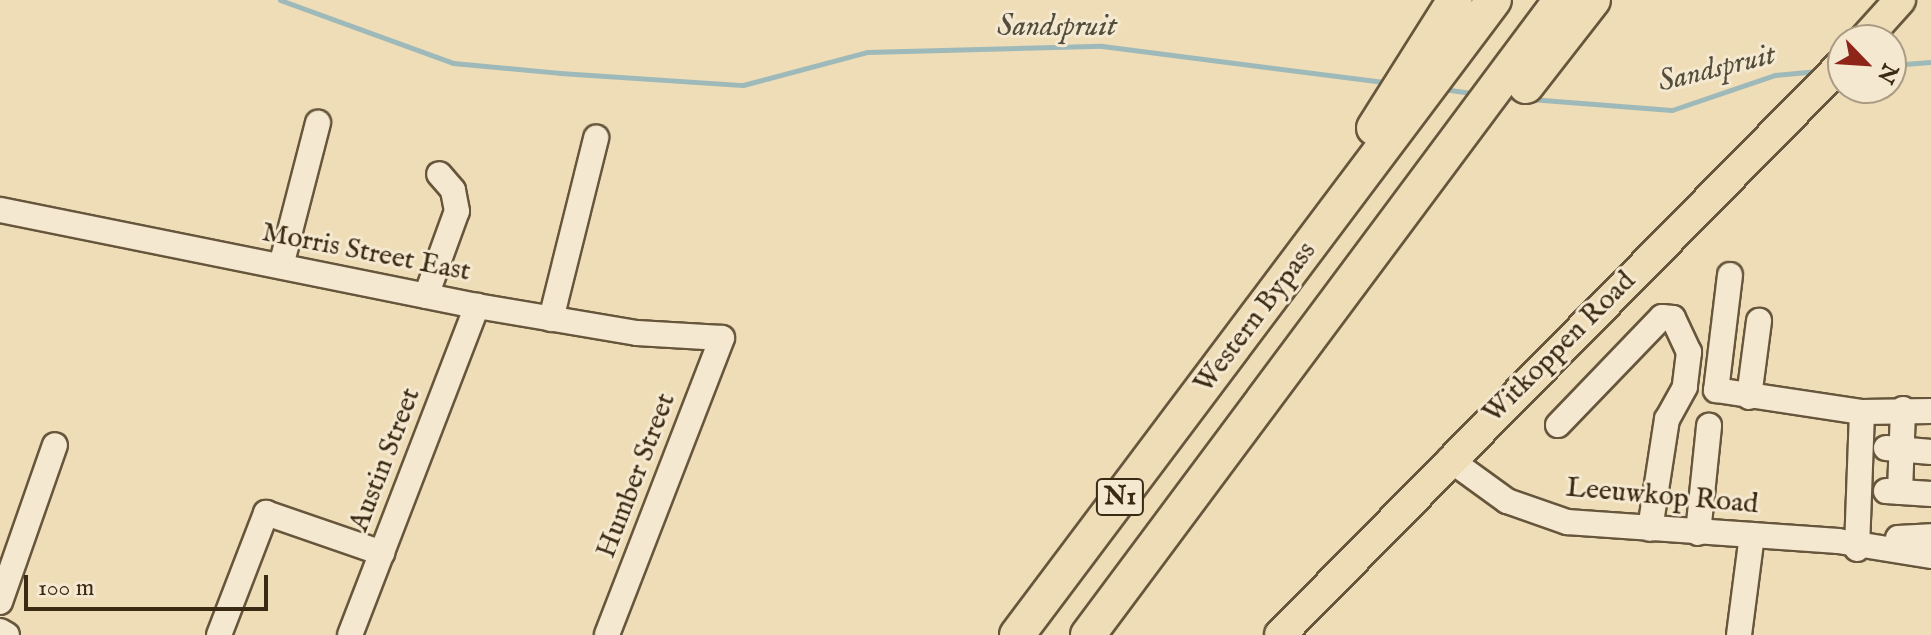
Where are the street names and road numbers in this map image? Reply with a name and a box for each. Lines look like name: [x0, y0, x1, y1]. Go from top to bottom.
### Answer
street label: Morris Street East: [259, 216, 473, 290]
street label: Western Bypass: [1188, 236, 1324, 400]
street label: Witkoppen Road: [1477, 265, 1643, 431]
street label: Austin Street: [343, 384, 429, 536]
street label: Humber Street: [590, 389, 684, 563]
street label: Leeuwkop Road: [1564, 472, 1760, 522]
road number: N1: [1094, 475, 1146, 519]

